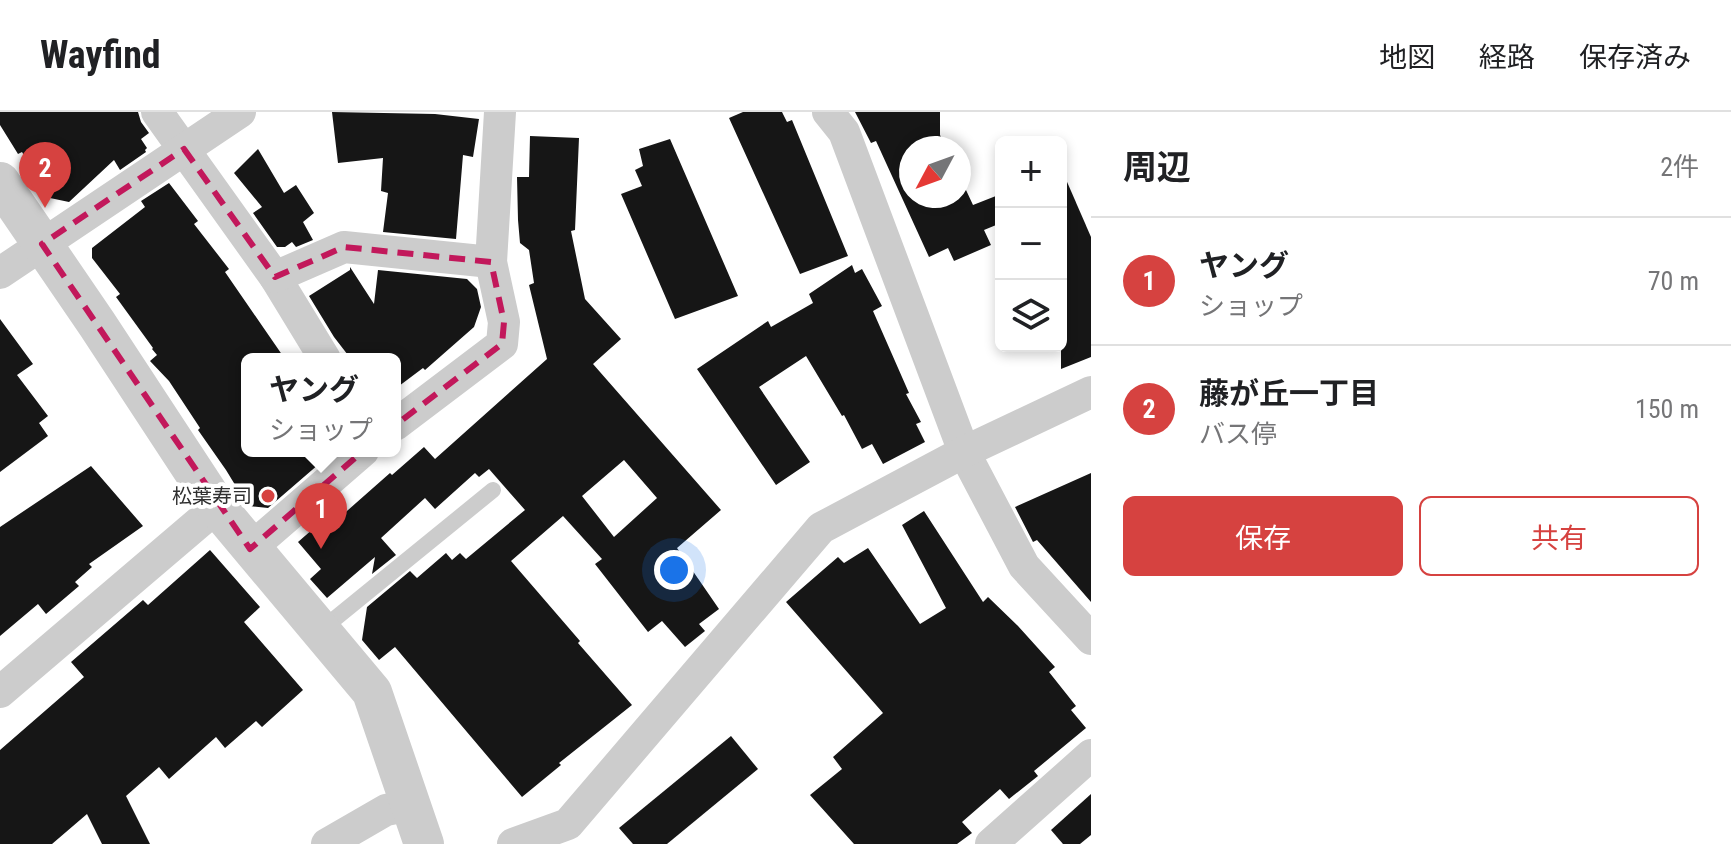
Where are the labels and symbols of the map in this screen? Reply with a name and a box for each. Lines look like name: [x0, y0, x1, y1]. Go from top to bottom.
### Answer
north arrow: [899, 136, 971, 208]
pin: 2: [19, 142, 71, 208]
pin: 1: [295, 483, 347, 549]
place label: 松葉寿司: [172, 484, 252, 508]
marker: 松葉寿司: [259, 487, 277, 505]
your location: [654, 550, 694, 590]

